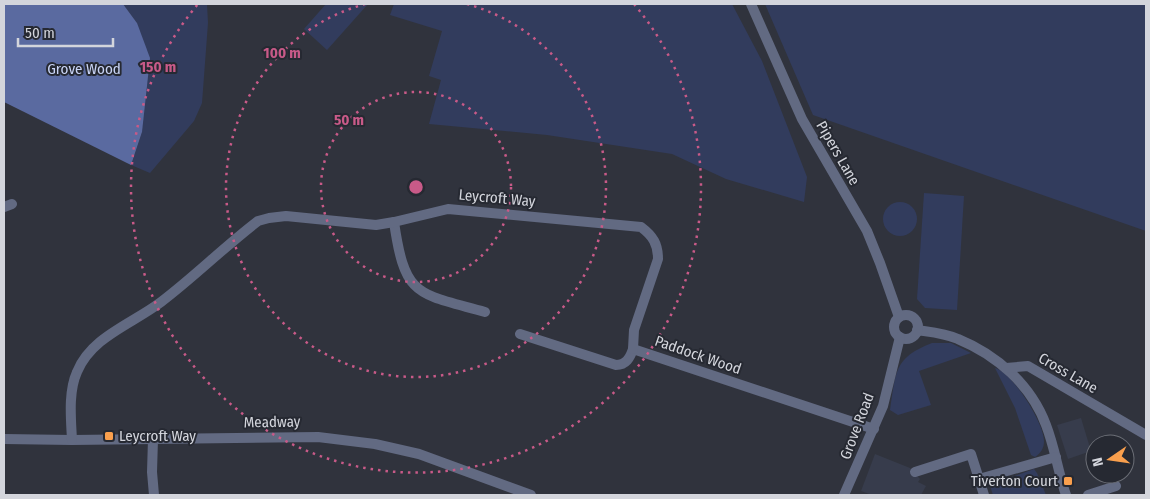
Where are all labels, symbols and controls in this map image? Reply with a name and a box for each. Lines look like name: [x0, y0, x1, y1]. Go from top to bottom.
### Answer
scale bar: [18, 15, 112, 47]
text: 50 m: [25, 24, 55, 42]
text: 100 m: [263, 44, 301, 62]
text: 150 m: [140, 58, 176, 76]
park label: Grove Wood: [47, 60, 121, 78]
text: 50 m: [334, 111, 364, 129]
street label: Pipers Lane: [812, 118, 864, 188]
centre of rings: [407, 178, 425, 196]
street label: Leycroft Way: [458, 186, 536, 210]
street label: Paddock Wood: [652, 332, 744, 378]
street label: Cross Lane: [1035, 349, 1101, 397]
street label: Grove Road: [836, 390, 878, 462]
street label: Meadway: [243, 413, 301, 431]
place label: Leycroft Way: [119, 427, 196, 445]
marker: Leycroft Way: [103, 430, 115, 442]
north arrow: [1085, 434, 1135, 484]
text: N: [1089, 456, 1107, 468]
place label: Tiverton Court: [971, 472, 1058, 490]
marker: Tiverton Court: [1062, 475, 1074, 487]

